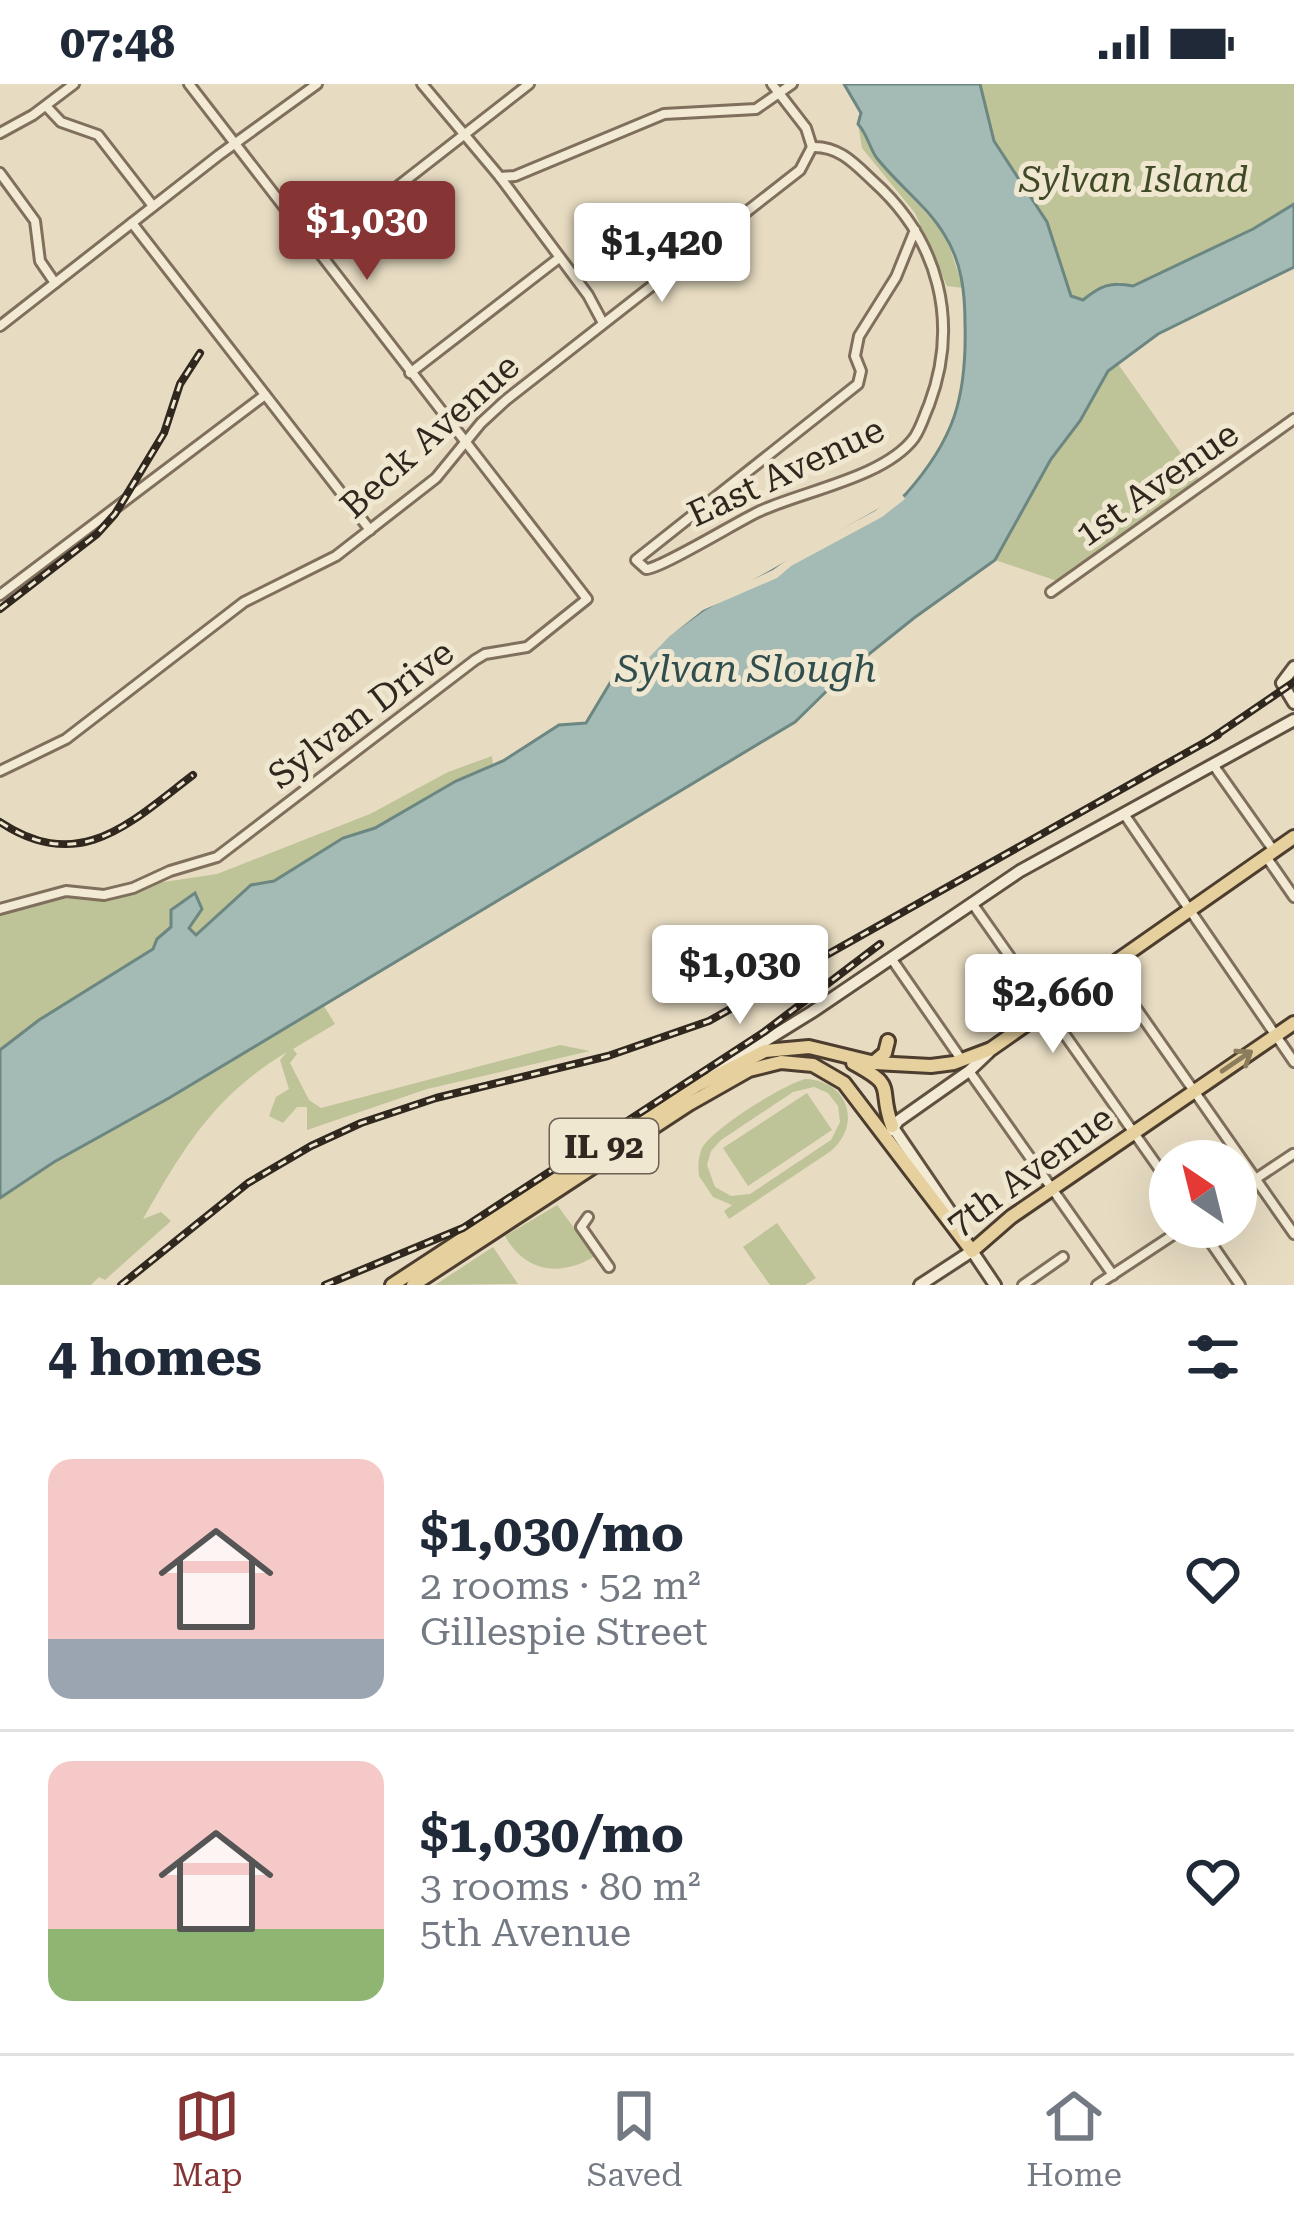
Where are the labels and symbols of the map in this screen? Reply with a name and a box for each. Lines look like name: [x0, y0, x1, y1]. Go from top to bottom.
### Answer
park label: Sylvan Island: [1018, 159, 1249, 201]
pin: $1,030: [269, 181, 465, 283]
pin: $1,420: [564, 203, 760, 305]
street label: Beck Avenue: [332, 345, 528, 527]
street label: East Avenue: [681, 408, 891, 536]
street label: 1st Avenue: [1068, 413, 1246, 555]
street label: Sylvan Drive: [260, 631, 462, 797]
water label: Sylvan Slough: [614, 646, 877, 692]
pin: $1,030: [642, 925, 838, 1027]
pin: $2,660: [955, 954, 1151, 1056]
one-way arrow: [1220, 1049, 1254, 1074]
street label: 7th Avenue: [939, 1097, 1121, 1245]
road number: IL 92: [550, 1119, 658, 1173]
north arrow: [1149, 1140, 1257, 1248]

